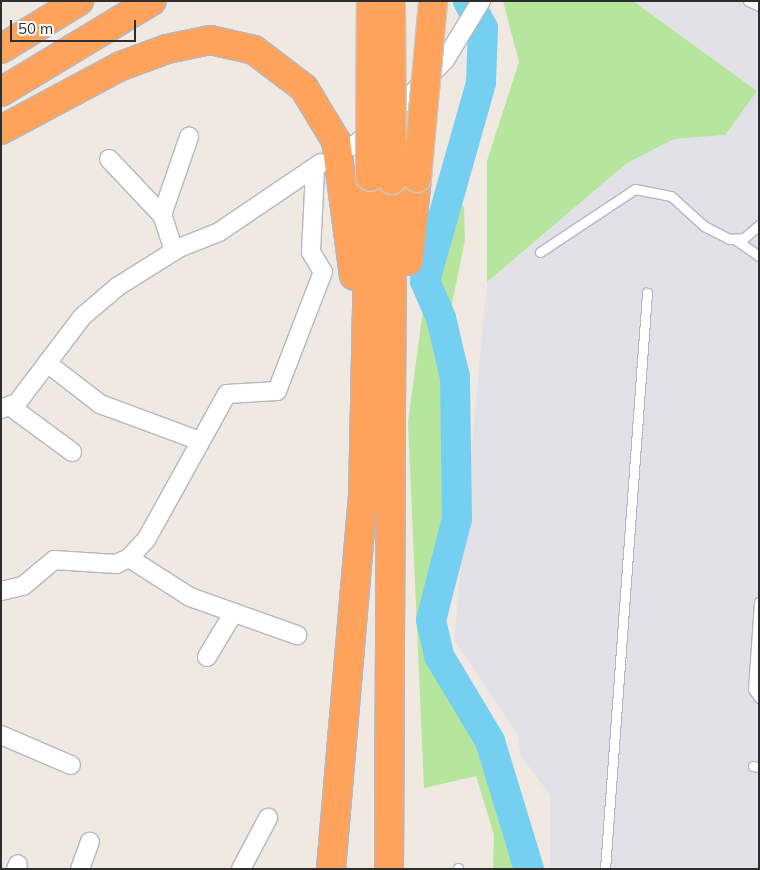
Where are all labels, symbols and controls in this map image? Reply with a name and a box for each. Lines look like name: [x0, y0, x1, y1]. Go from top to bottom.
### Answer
scale bar: [12, 10, 139, 42]
text: 50 m: [18, 19, 53, 38]

